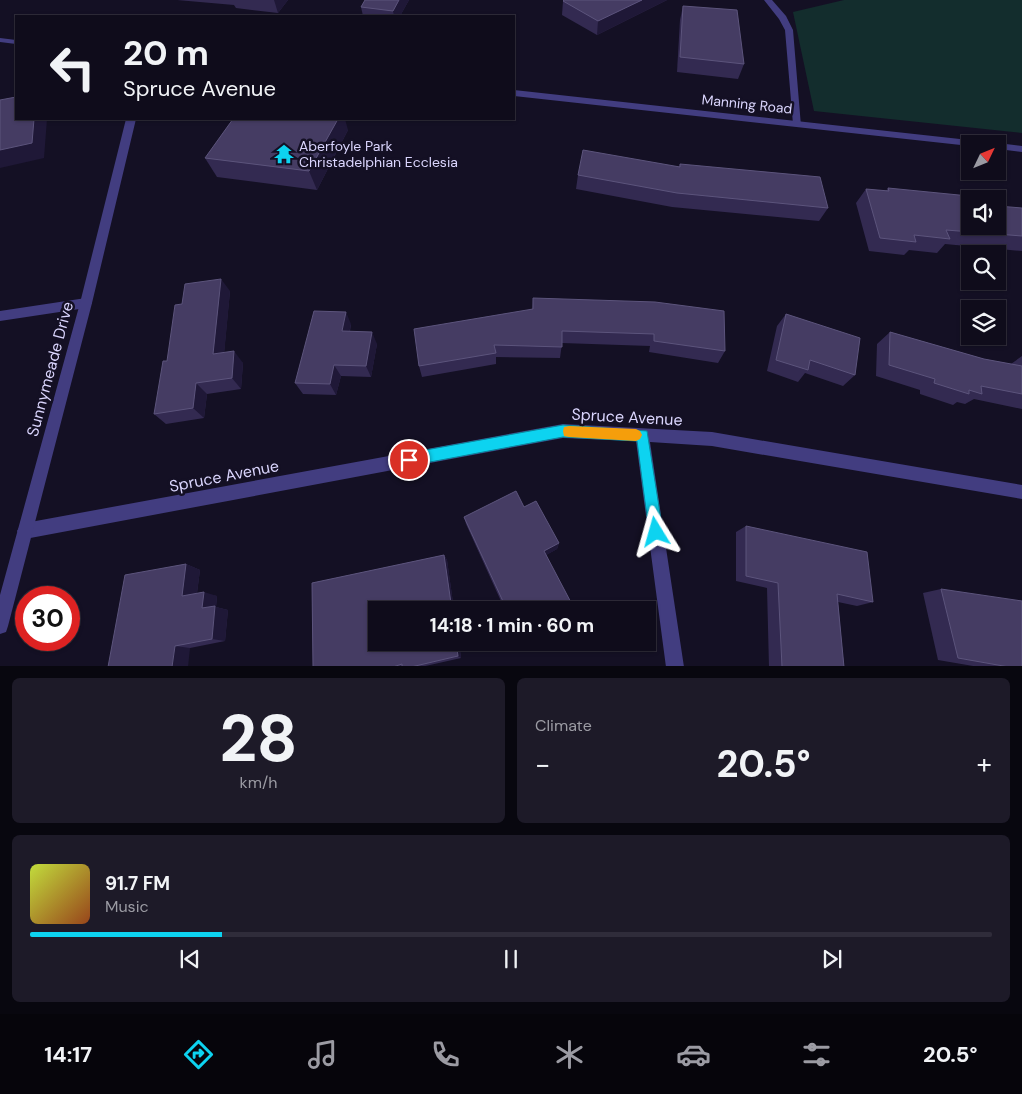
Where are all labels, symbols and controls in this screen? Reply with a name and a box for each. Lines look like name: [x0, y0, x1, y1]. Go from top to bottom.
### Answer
text: 20 m: [123, 30, 209, 76]
icon: left: [40, 35, 105, 100]
text: Spruce Avenue: [123, 74, 276, 103]
street label: Manning Road: [701, 90, 793, 118]
north arrow: [961, 135, 1006, 180]
map controls: [961, 135, 1006, 345]
place label: Aberfoyle Park Christadelphian Ecclesia: [299, 137, 458, 171]
temple icon: Aberfoyle Park Christadelphian Ecclesia: [273, 143, 295, 165]
button: sound: [961, 190, 1006, 235]
button: search: [961, 245, 1006, 290]
street label: Sunnymeade Drive: [22, 299, 78, 439]
button: layers: [961, 300, 1006, 345]
street label: Spruce Avenue: [571, 404, 683, 430]
pin: [388, 439, 430, 481]
icon: arrive: [395, 446, 423, 474]
street label: Spruce Avenue: [167, 455, 281, 497]
position arrow: [629, 505, 681, 557]
speed limit sign: 30: [15, 586, 80, 651]
text: 14:18 · 1 min · 60 m: [430, 613, 594, 638]
text: 28: [219, 697, 298, 781]
text: Climate: [535, 715, 592, 736]
text: 20.5°: [716, 739, 811, 789]
text: −: [535, 746, 550, 783]
text: +: [977, 746, 992, 783]
text: km/h: [240, 772, 277, 793]
text: 91.7 FM: [105, 871, 170, 896]
text: Music: [105, 896, 149, 917]
icon: previous: [176, 945, 204, 973]
icon: pause: [497, 945, 525, 973]
icon: next: [818, 945, 846, 973]
icon: directions: [181, 1037, 216, 1072]
icon: music: [305, 1037, 340, 1072]
icon: phone: [428, 1037, 463, 1072]
icon: climate: [552, 1037, 587, 1072]
icon: car: [676, 1037, 711, 1072]
icon: filters: [799, 1037, 834, 1072]
text: 14:17: [44, 1040, 92, 1069]
text: 20.5°: [923, 1040, 978, 1069]

